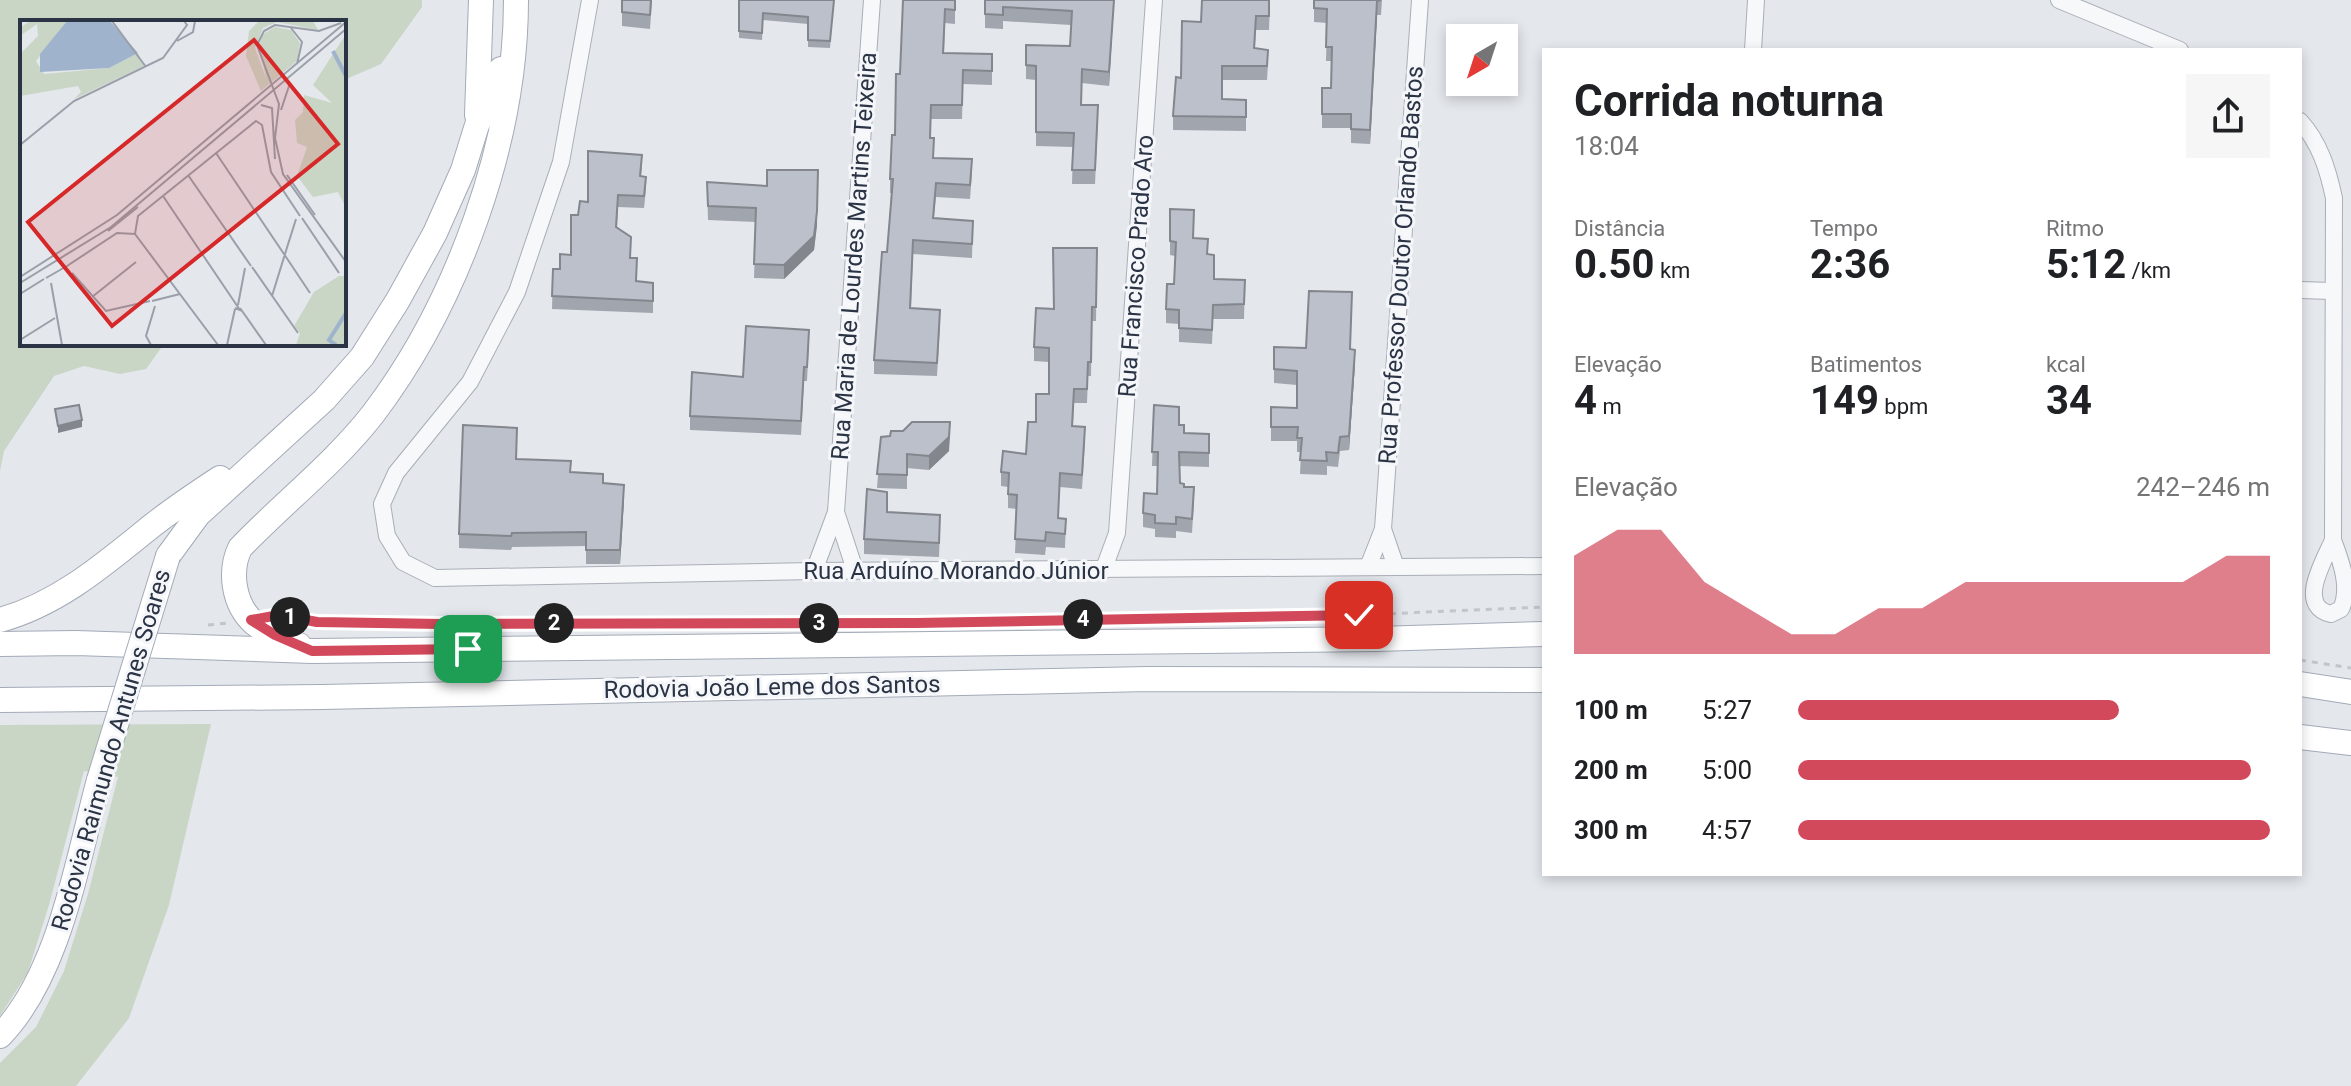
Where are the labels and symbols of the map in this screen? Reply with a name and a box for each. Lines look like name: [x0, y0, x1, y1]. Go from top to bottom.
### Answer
inset map: [20, 20, 346, 346]
north arrow: [1446, 24, 1518, 96]
street label: Rua Maria de Lourdes Martins Teixeira: [826, 51, 882, 461]
street label: Rua Professor Doutor Orlando Bastos: [1373, 65, 1429, 465]
street label: Rua Francisco Prado Aro: [1113, 134, 1159, 398]
street label: Rua Arduíno Morando Júnior: [803, 557, 1109, 585]
street label: Rodovia Raimundo Antunes Soares: [46, 566, 176, 934]
pin: [1325, 581, 1393, 649]
pin: 1: [270, 597, 310, 637]
pin: 4: [1063, 599, 1103, 639]
pin: 2: [534, 603, 574, 643]
pin: 3: [799, 603, 839, 643]
pin: [434, 615, 502, 683]
street label: Rodovia João Leme dos Santos: [603, 670, 941, 704]

